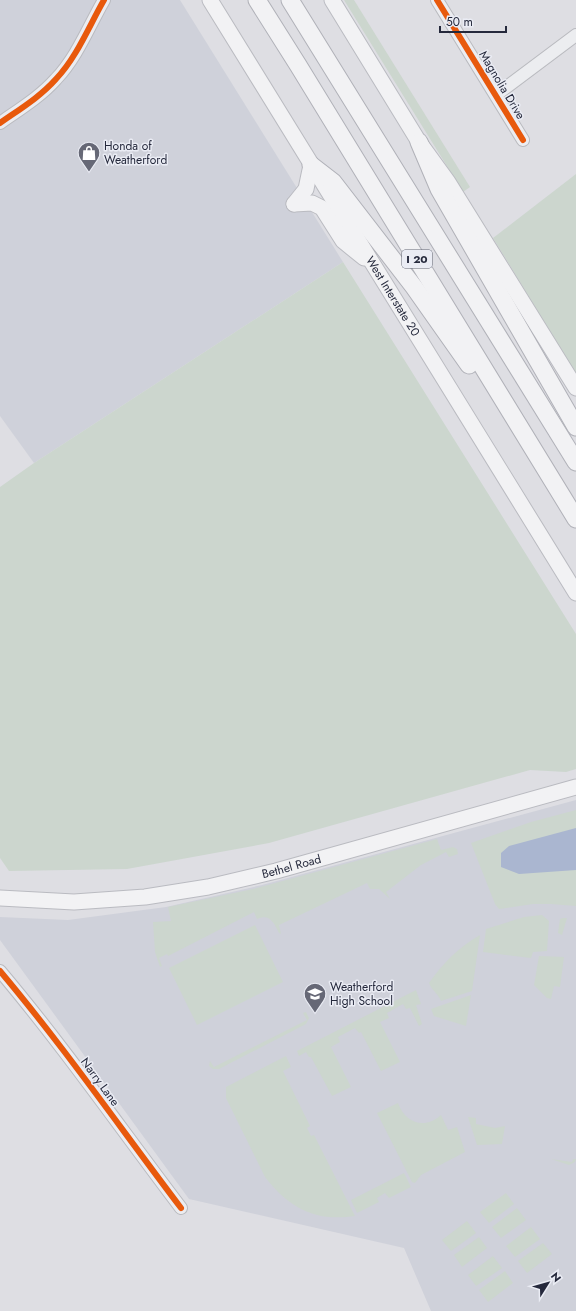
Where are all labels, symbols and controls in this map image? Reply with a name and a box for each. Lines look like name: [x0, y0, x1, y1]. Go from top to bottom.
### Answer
scale bar: [440, 8, 506, 34]
text: 50 m: [446, 13, 473, 31]
street label: Magnolia Drive: [474, 47, 530, 123]
place label: Honda of Weatherford: [104, 137, 167, 169]
shop icon: Honda of Weatherford: [76, 140, 102, 173]
road number: I 20: [402, 250, 432, 268]
street label: West Interstate 20: [361, 253, 424, 340]
street label: Bethel Road: [260, 850, 323, 883]
place label: Weatherford High School: [330, 978, 393, 1010]
school or university icon: Weatherford High School: [302, 981, 328, 1014]
street label: Narry Lane: [76, 1054, 124, 1110]
north arrow: [528, 1263, 568, 1303]
text: N: [547, 1269, 565, 1285]

